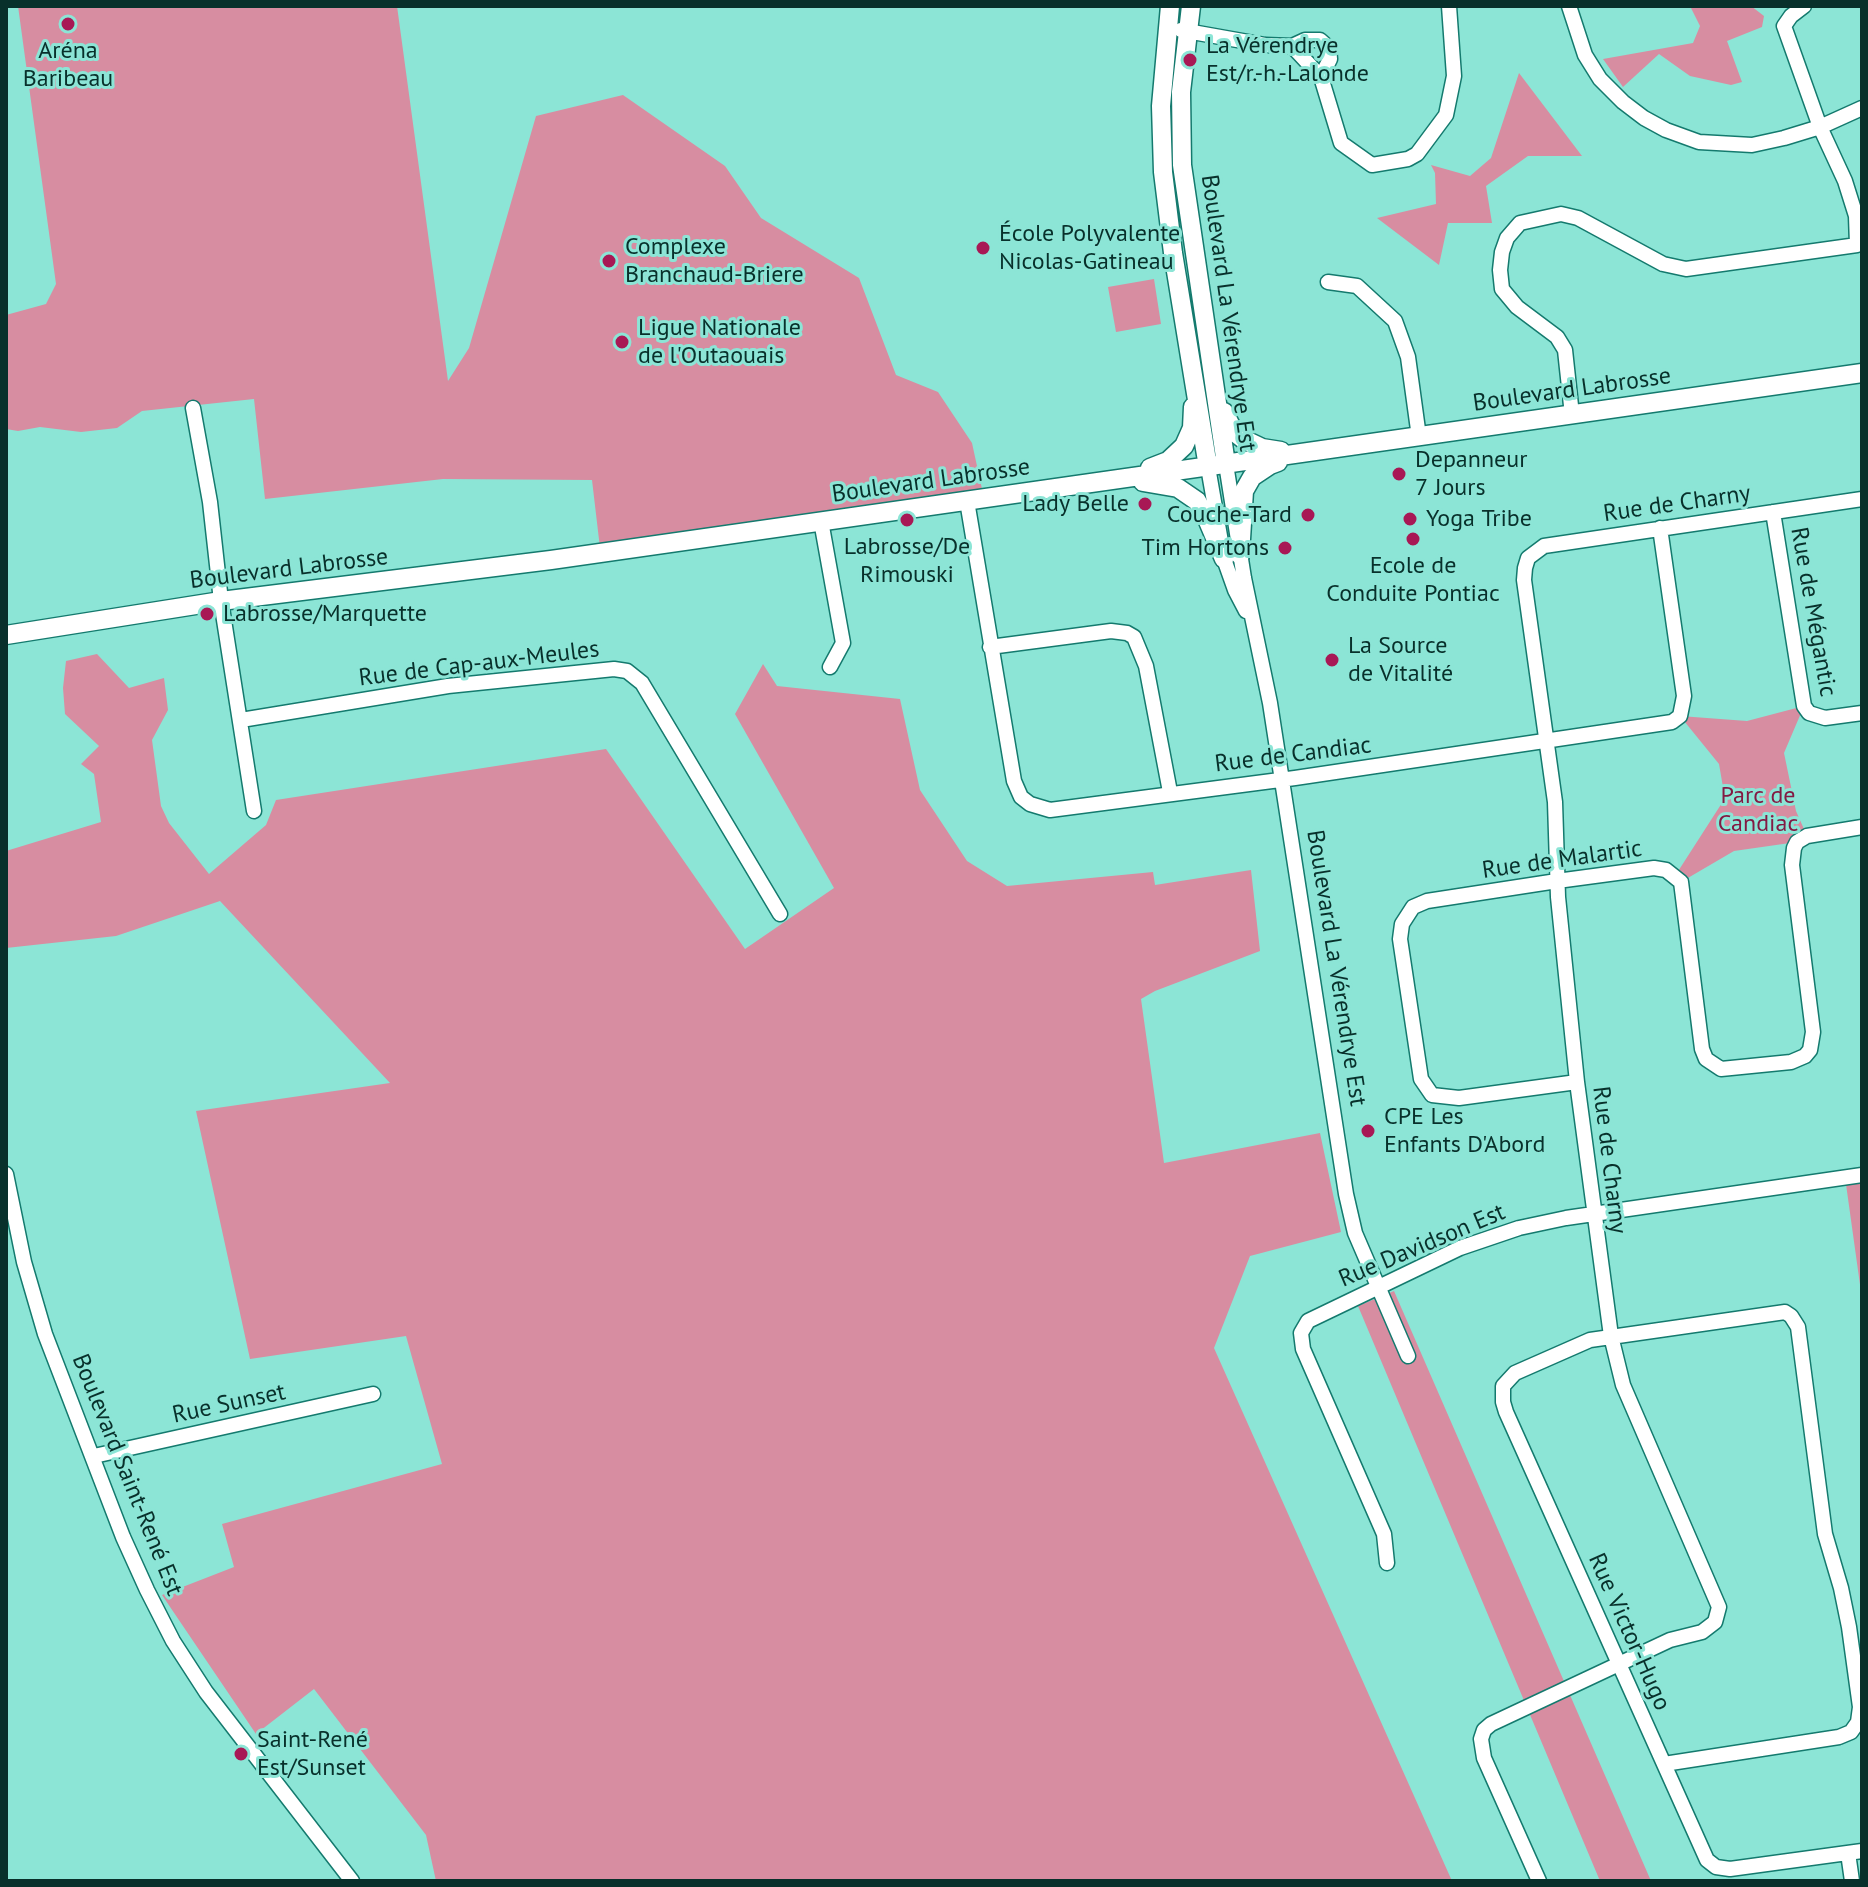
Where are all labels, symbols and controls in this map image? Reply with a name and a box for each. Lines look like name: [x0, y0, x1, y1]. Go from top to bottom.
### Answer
marker: Aréna Baribeau: [59, 15, 77, 33]
place label: La Vérendrye Est/r.-h.-Lalonde: [1206, 32, 1369, 88]
place label: Aréna Baribeau: [23, 37, 113, 93]
marker: La Vérendrye Est/r.-h.-Lalonde: [1181, 51, 1199, 69]
street label: Boulevard La Vérendrye Est: [1194, 173, 1262, 453]
place label: École Polyvalente Nicolas-Gatineau: [999, 220, 1180, 276]
place label: Complexe Branchaud-Briere: [625, 233, 804, 289]
marker: École Polyvalente Nicolas-Gatineau: [974, 239, 992, 257]
marker: Complexe Branchaud-Briere: [600, 252, 618, 270]
place label: Ligue Nationale de l'Outaouais: [638, 314, 801, 370]
marker: Ligue Nationale de l'Outaouais: [613, 333, 631, 351]
street label: Boulevard Labrosse: [1471, 362, 1673, 418]
place label: Depanneur 7 Jours: [1415, 446, 1527, 502]
street label: Boulevard Labrosse: [830, 453, 1032, 509]
marker: Depanneur 7 Jours: [1390, 465, 1408, 483]
street label: Rue de Charny: [1602, 479, 1752, 529]
place label: Lady Belle: [1022, 490, 1129, 518]
marker: Lady Belle: [1136, 495, 1154, 513]
place label: Couche-Tard: [1167, 501, 1292, 529]
place label: Yoga Tribe: [1426, 505, 1532, 533]
marker: Couche-Tard: [1299, 506, 1317, 524]
marker: Yoga Tribe: [1401, 510, 1419, 528]
marker: Labrosse/De Rimouski: [898, 511, 916, 529]
street label: Rue de Mégantic: [1784, 525, 1842, 699]
marker: Ecole de Conduite Pontiac: [1404, 530, 1422, 548]
place label: Labrosse/De Rimouski: [844, 533, 970, 589]
place label: Tim Hortons: [1142, 534, 1269, 562]
marker: Tim Hortons: [1276, 539, 1294, 557]
street label: Boulevard Labrosse: [188, 543, 390, 595]
place label: Ecole de Conduite Pontiac: [1326, 552, 1500, 608]
place label: Labrosse/Marquette: [223, 600, 427, 628]
marker: Labrosse/Marquette: [198, 605, 216, 623]
place label: La Source de Vitalité: [1348, 632, 1453, 688]
street label: Rue de Cap-aux-Meules: [357, 635, 601, 693]
marker: La Source de Vitalité: [1323, 651, 1341, 669]
street label: Rue de Candiac: [1213, 731, 1373, 779]
park label: Parc de Candiac: [1718, 782, 1798, 838]
street label: Boulevard La Vérendrye Est: [1300, 828, 1372, 1108]
street label: Rue de Malartic: [1480, 835, 1644, 885]
street label: Rue de Charny: [1586, 1085, 1632, 1235]
place label: CPE Les Enfants D'Abord: [1384, 1103, 1545, 1159]
marker: CPE Les Enfants D'Abord: [1359, 1122, 1377, 1140]
street label: Rue Davidson Est: [1335, 1198, 1509, 1294]
street label: Boulevard Saint-René Est: [65, 1350, 189, 1600]
street label: Rue Sunset: [170, 1378, 288, 1430]
street label: Rue Victor-Hugo: [1582, 1549, 1676, 1715]
place label: Saint-René Est/Sunset: [257, 1726, 368, 1782]
marker: Saint-René Est/Sunset: [232, 1745, 250, 1763]

